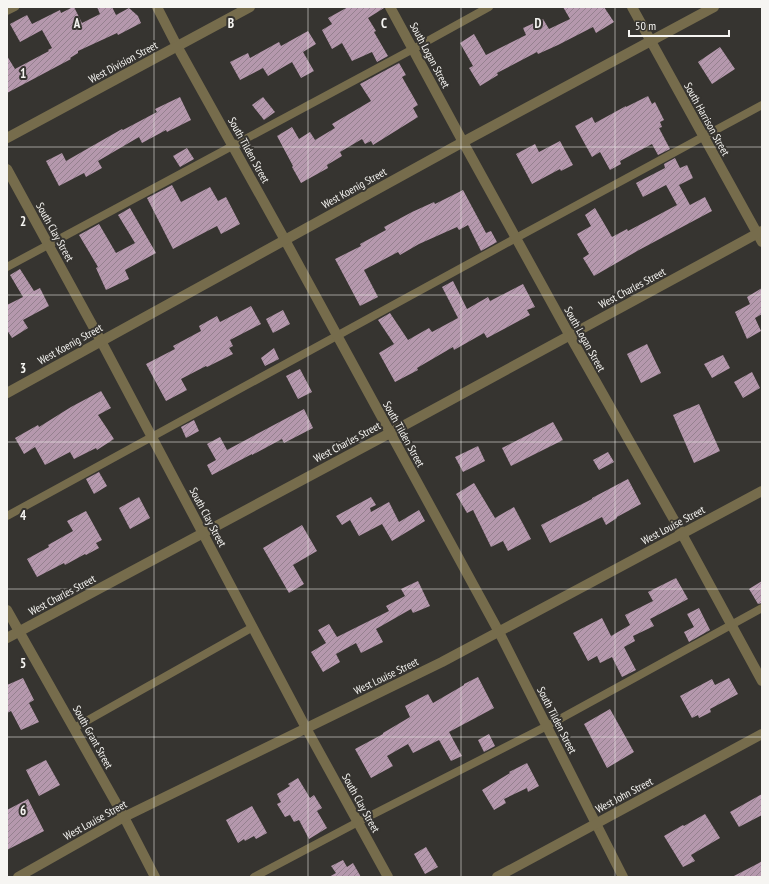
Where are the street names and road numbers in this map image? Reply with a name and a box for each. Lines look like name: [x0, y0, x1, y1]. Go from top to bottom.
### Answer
street label: South Logan Street: [407, 20, 453, 90]
street label: West Division Street: [86, 38, 160, 86]
street label: South Harrison Street: [681, 80, 733, 158]
street label: South Tilden Street: [225, 115, 273, 185]
street label: West Koenig Street: [319, 164, 389, 212]
street label: South Clay Street: [33, 200, 77, 264]
street label: West Charles Street: [596, 264, 668, 312]
street label: South Logan Street: [561, 304, 609, 374]
street label: West Koenig Street: [35, 320, 105, 368]
street label: South Tilden Street: [380, 399, 428, 469]
street label: West Charles Street: [311, 418, 383, 466]
street label: South Clay Street: [186, 485, 230, 549]
street label: West Louise Street: [639, 502, 707, 548]
street label: West Charles Street: [26, 571, 98, 619]
street label: West Louise Street: [351, 654, 421, 698]
street label: South Tilden Street: [534, 684, 580, 756]
street label: South Grant Street: [70, 703, 116, 771]
street label: South Clay Street: [339, 771, 383, 835]
street label: West John Street: [593, 774, 655, 816]
street label: West Louise Street: [61, 797, 129, 843]

